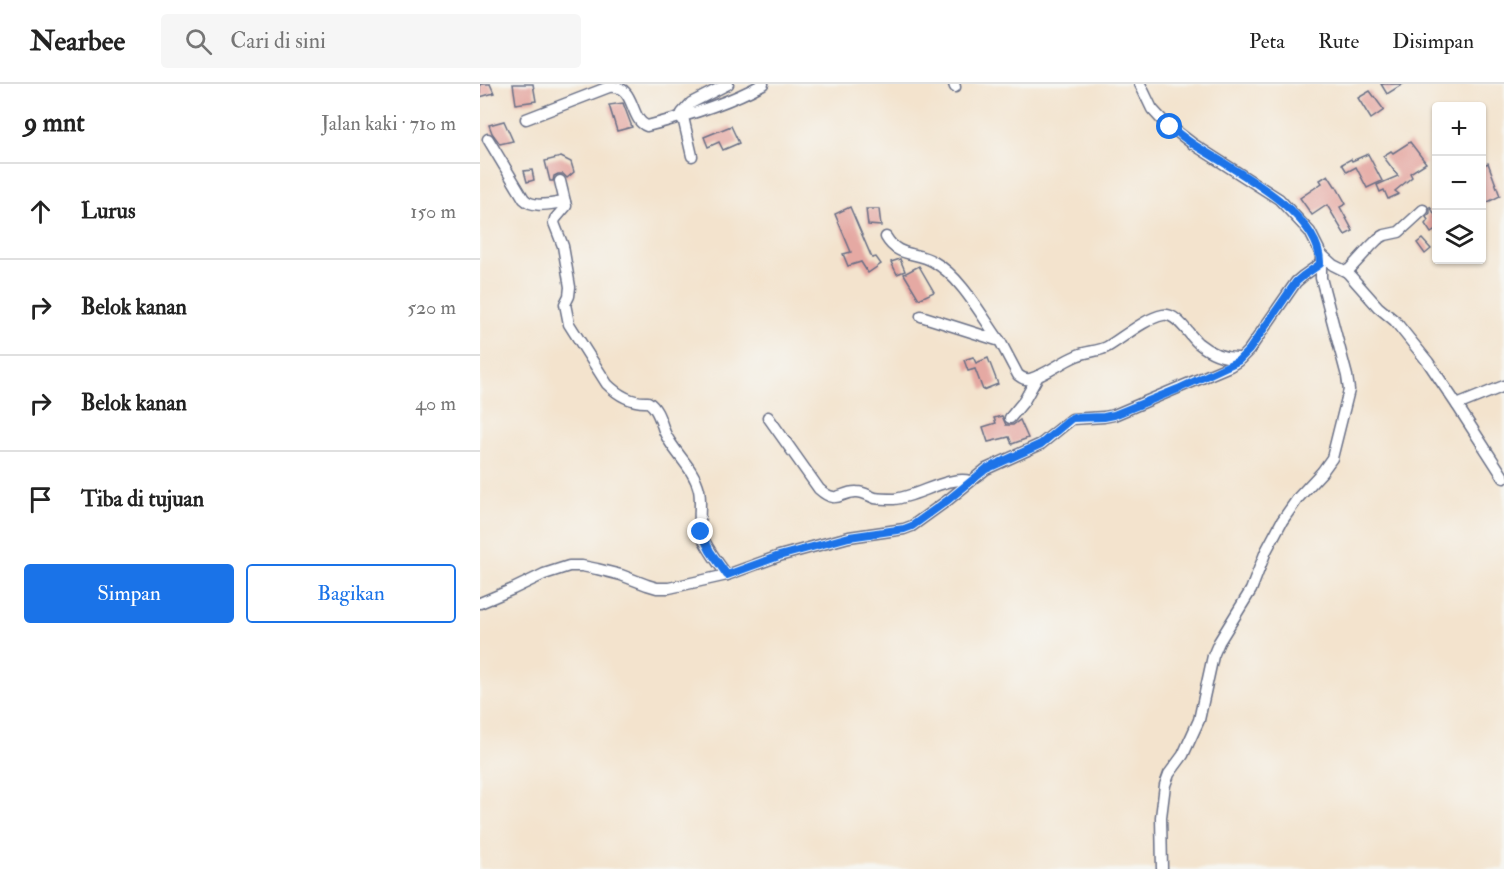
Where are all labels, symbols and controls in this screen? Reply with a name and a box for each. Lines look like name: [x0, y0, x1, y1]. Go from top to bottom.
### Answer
search box: [161, 14, 581, 68]
text: Nearbee: [30, 24, 125, 59]
icon: search: [182, 25, 215, 58]
text: Cari di sini: [230, 27, 326, 55]
text: Peta: [1249, 28, 1285, 55]
text: Rute: [1318, 28, 1359, 55]
text: Disimpan: [1392, 28, 1474, 55]
map controls: [1432, 102, 1486, 264]
button: +: [1432, 102, 1486, 156]
text: 9 mnt: [24, 107, 85, 139]
text: Jalan kaki · 710 m: [321, 111, 456, 136]
route start: [1156, 113, 1182, 139]
button: −: [1432, 156, 1486, 210]
icon: ahead: [24, 195, 57, 228]
text: Lurus: [81, 197, 135, 225]
text: 150 m: [410, 199, 456, 224]
button: layers: [1432, 210, 1486, 264]
icon: right: [24, 291, 57, 324]
text: Belok kanan: [81, 293, 187, 321]
text: 520 m: [407, 295, 456, 320]
icon: right: [24, 387, 57, 420]
text: Belok kanan: [81, 389, 187, 417]
text: 40 m: [415, 391, 456, 416]
icon: arrive: [24, 483, 57, 516]
text: Tiba di tujuan: [81, 485, 204, 513]
route end: [687, 518, 713, 544]
button: Simpan: [24, 564, 234, 623]
button: Bagikan: [246, 564, 456, 623]

